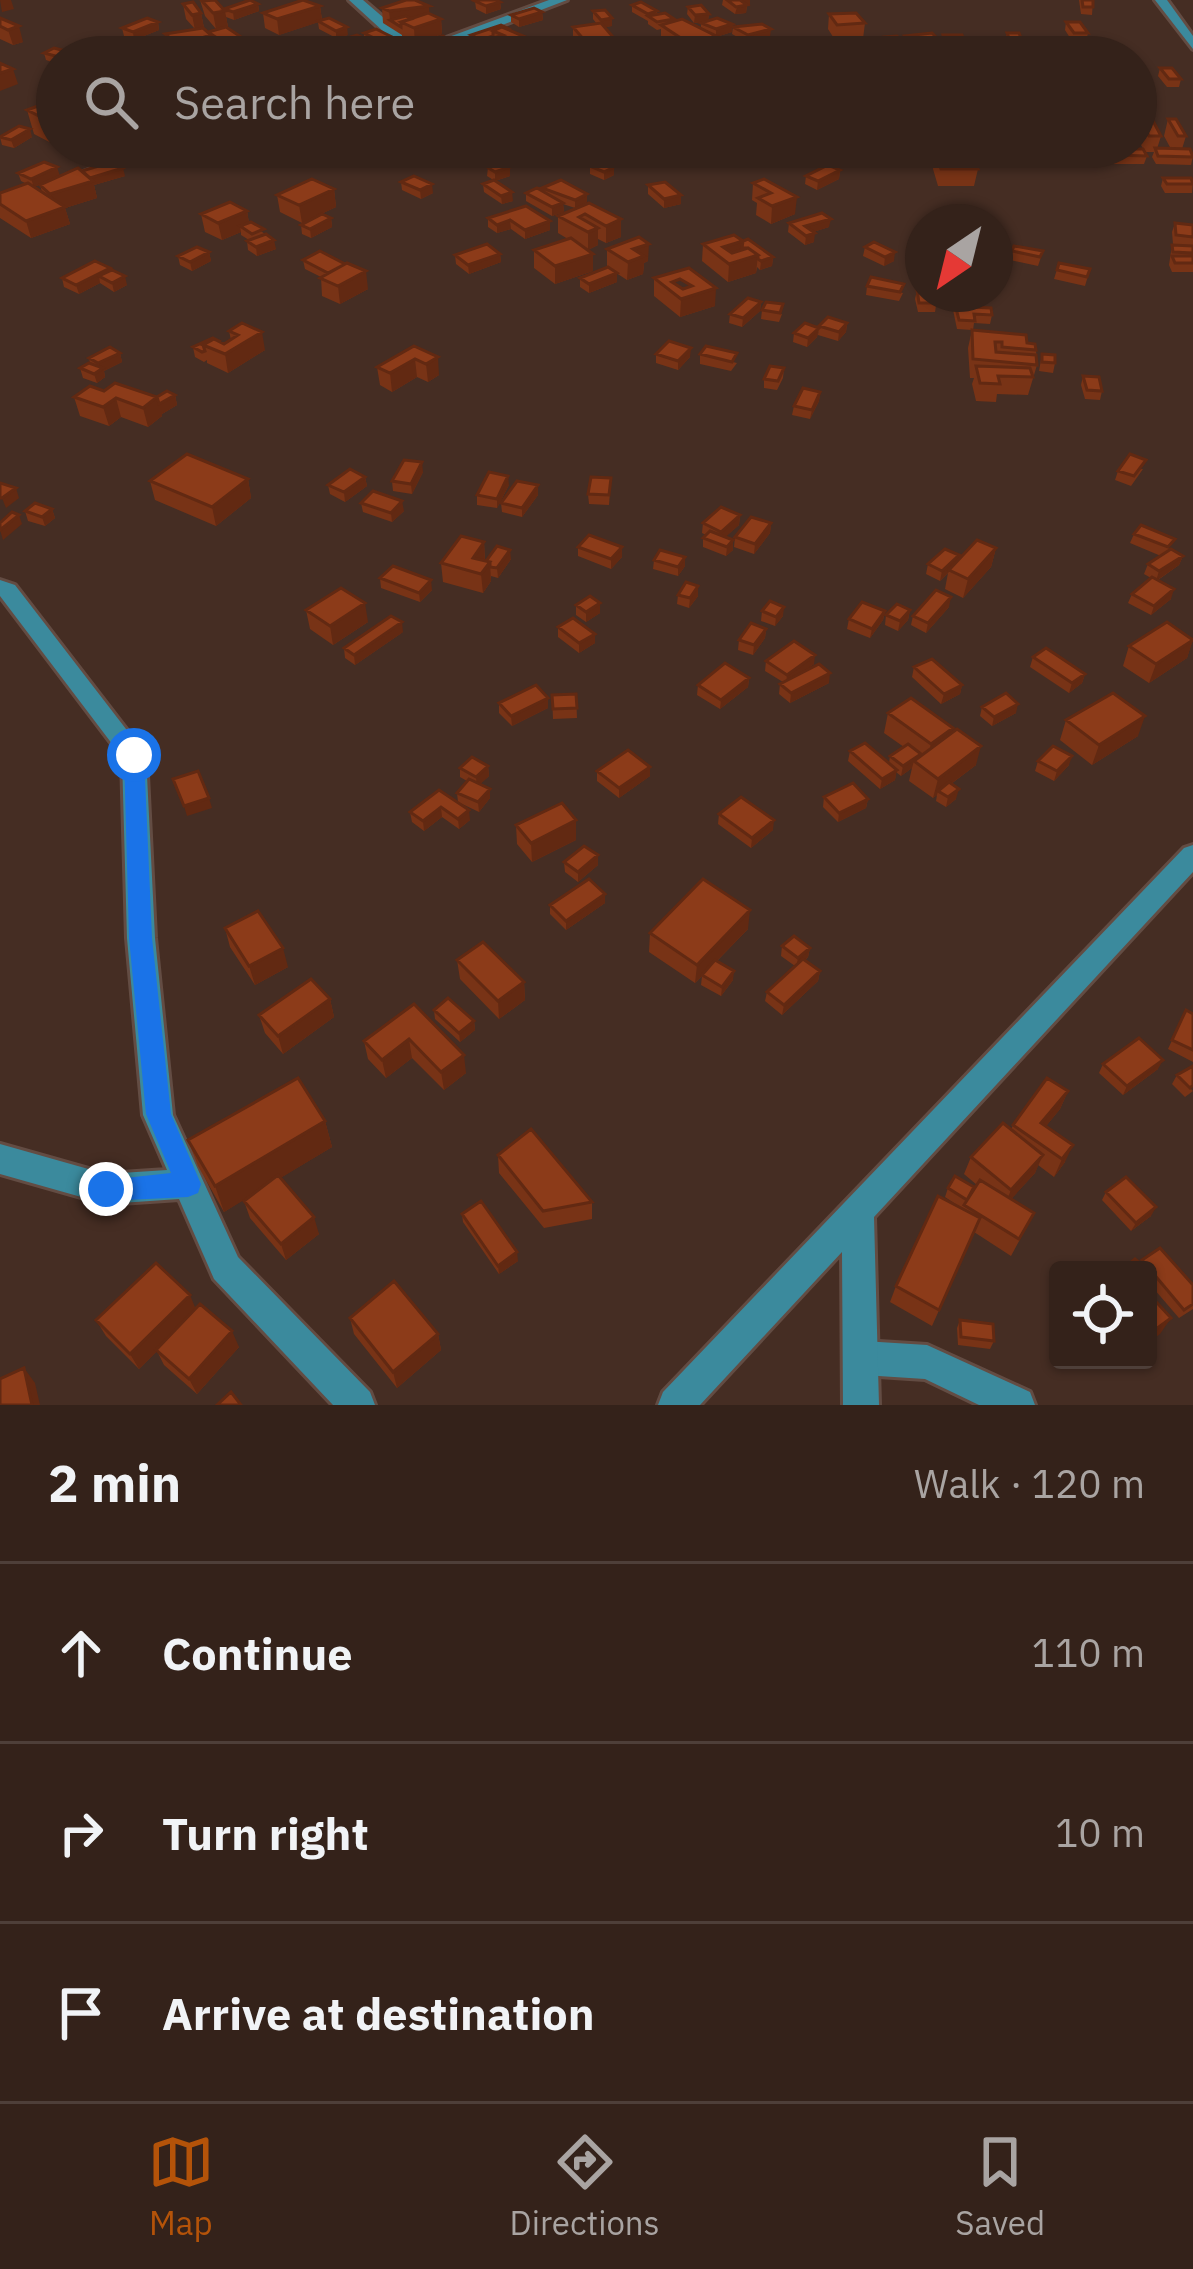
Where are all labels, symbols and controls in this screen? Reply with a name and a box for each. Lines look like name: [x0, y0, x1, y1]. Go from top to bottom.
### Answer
search box: [36, 36, 1157, 168]
icon: search: [78, 69, 144, 135]
text: Search here: [174, 73, 415, 131]
north arrow: [905, 204, 1013, 312]
route start: [107, 728, 161, 782]
route end: [79, 1162, 133, 1216]
map controls: [1049, 1261, 1157, 1369]
button: locate: [1049, 1261, 1157, 1369]
text: 2 min: [48, 1450, 181, 1516]
text: Walk · 120 m: [914, 1458, 1145, 1509]
icon: ahead: [48, 1620, 114, 1686]
text: Continue: [162, 1624, 353, 1682]
text: 110 m: [1032, 1627, 1145, 1678]
icon: right: [48, 1800, 114, 1866]
text: Turn right: [162, 1804, 369, 1862]
text: 10 m: [1055, 1807, 1145, 1858]
icon: arrive: [48, 1980, 114, 2046]
text: Arrive at destination: [162, 1984, 595, 2042]
tab: Map: [148, 2129, 214, 2244]
tab: Directions: [510, 2129, 660, 2244]
tab: Saved: [955, 2129, 1045, 2244]

